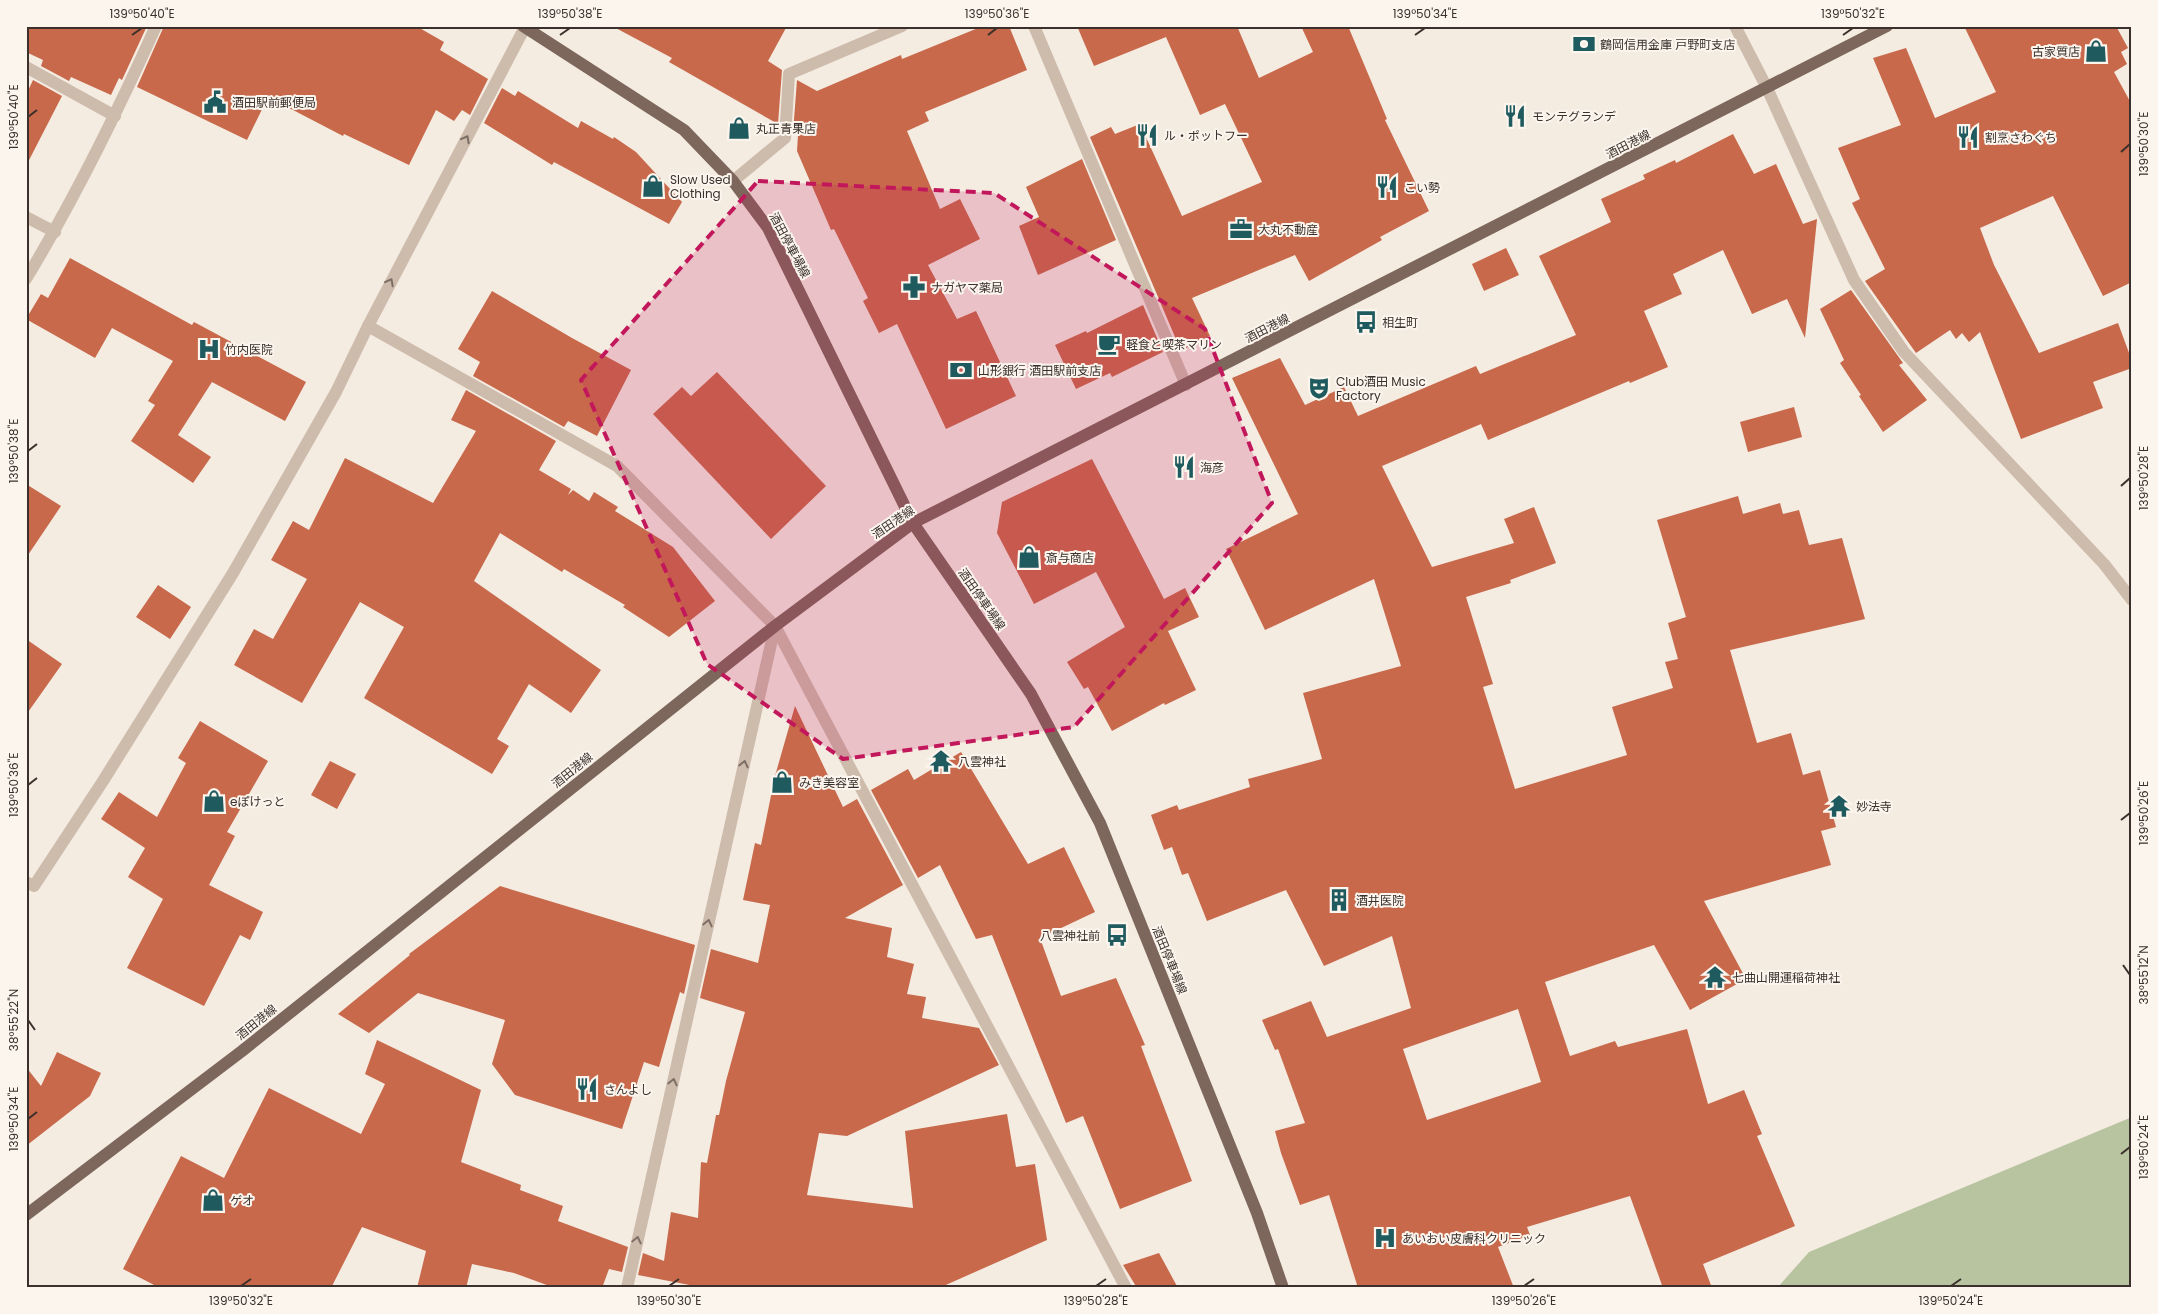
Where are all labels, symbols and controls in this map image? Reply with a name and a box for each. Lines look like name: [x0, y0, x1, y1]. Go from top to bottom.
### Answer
text: 139°50'40"E: [109, 5, 175, 22]
text: 139°50'38"E: [538, 5, 602, 22]
text: 139°50'36"E: [965, 5, 1029, 22]
text: 139°50'34"E: [1393, 5, 1457, 22]
text: 139°50'32"E: [1821, 5, 1885, 22]
bank icon: 鶴岡信用金庫 戸野町支店: [1571, 31, 1597, 57]
place label: 鶴岡信用金庫 戸野町支店: [1600, 36, 1735, 53]
shop icon: 古家質店: [2083, 38, 2109, 64]
place label: 古家質店: [2032, 43, 2080, 60]
text: 139°50'40"E: [5, 84, 22, 150]
public building icon: 酒田駅前郵便局: [202, 89, 228, 115]
place label: 酒田駅前郵便局: [232, 94, 316, 111]
restaurant icon: モンテグランデ: [1502, 103, 1528, 129]
place label: モンテグランデ: [1532, 108, 1616, 125]
text: 139°50'30"E: [2135, 112, 2152, 176]
shop icon: 丸正青果店: [726, 115, 752, 141]
place label: 丸正青果店: [756, 120, 816, 137]
restaurant icon: ル・ポットフー: [1134, 122, 1160, 148]
restaurant icon: 割烹さわぐち: [1955, 124, 1981, 150]
street label: 酒田港線: [1603, 126, 1653, 162]
place label: ル・ポットフー: [1164, 127, 1248, 144]
place label: 割烹さわぐち: [1985, 129, 2057, 146]
one-way arrow: [460, 135, 470, 144]
place label: Slow Used Clothing: [670, 171, 731, 202]
shop icon: Slow Used Clothing: [640, 173, 666, 199]
restaurant icon: こい勢: [1374, 174, 1400, 200]
place label: こい勢: [1404, 179, 1440, 196]
street label: 酒田停車場線: [766, 209, 814, 281]
office icon: 大丸不動産: [1228, 216, 1254, 242]
place label: 大丸不動産: [1258, 221, 1318, 238]
pharmacy icon: ナガヤマ薬局: [901, 274, 927, 300]
one-way arrow: [384, 279, 394, 288]
place label: ナガヤマ薬局: [931, 279, 1003, 296]
bus stop icon: 相生町: [1353, 309, 1379, 335]
street label: 酒田港線: [1242, 310, 1292, 346]
place label: 相生町: [1382, 314, 1418, 331]
cafe icon: 軽食と喫茶マリン: [1096, 331, 1122, 357]
hospital icon: 竹内医院: [196, 336, 222, 362]
place label: 軽食と喫茶マリン: [1126, 336, 1222, 353]
place label: 竹内医院: [225, 341, 273, 358]
bank icon: 山形銀行 酒田駅前支店: [948, 357, 974, 383]
place label: 山形銀行 酒田駅前支店: [978, 362, 1101, 379]
place label: Club酒田 Music Factory: [1336, 373, 1426, 404]
theatre icon: Club酒田 Music Factory: [1306, 375, 1332, 401]
text: 139°50'38"E: [5, 419, 22, 483]
text: 139°50'28"E: [2135, 446, 2152, 510]
restaurant icon: 海彦: [1171, 454, 1197, 480]
place label: 海彦: [1200, 459, 1224, 476]
street label: 酒田港線: [868, 502, 918, 542]
shop icon: 斎与商店: [1016, 544, 1042, 570]
place label: 斎与商店: [1046, 549, 1094, 566]
street label: 酒田停車場線: [954, 565, 1010, 633]
street label: 酒田港線: [548, 748, 596, 792]
temple icon: 八雲神社: [928, 748, 954, 774]
text: 139°50'36"E: [5, 753, 22, 817]
place label: 八雲神社: [958, 753, 1006, 770]
one-way arrow: [738, 760, 749, 769]
shop icon: みき美容室: [769, 769, 795, 795]
place label: みき美容室: [799, 774, 859, 791]
text: 139°50'26"E: [2135, 781, 2152, 845]
shop icon: eぽけっと: [201, 788, 227, 814]
place label: eぽけっと: [230, 793, 285, 810]
temple icon: 妙法寺: [1826, 793, 1852, 819]
place label: 妙法寺: [1856, 798, 1892, 815]
building icon: 酒井医院: [1326, 887, 1352, 913]
place label: 酒井医院: [1356, 892, 1404, 909]
one-way arrow: [703, 919, 713, 927]
bus stop icon: 八雲神社前: [1104, 922, 1130, 948]
street label: 酒田停車場線: [1149, 923, 1191, 997]
place label: 八雲神社前: [1040, 927, 1100, 944]
text: 38°55'12"N: [2135, 945, 2152, 1005]
temple icon: 七曲山開運稲荷神社: [1702, 964, 1728, 990]
place label: 七曲山開運稲荷神社: [1732, 969, 1840, 986]
text: 38°55'22"N: [5, 989, 22, 1051]
street label: 酒田港線: [232, 1000, 280, 1044]
restaurant icon: さんよし: [574, 1076, 600, 1102]
one-way arrow: [667, 1077, 678, 1086]
place label: さんよし: [604, 1081, 652, 1098]
text: 139°50'34"E: [5, 1087, 22, 1151]
text: 139°50'24"E: [2135, 1115, 2152, 1179]
shop icon: ゲオ: [200, 1187, 226, 1213]
place label: ゲオ: [230, 1192, 254, 1209]
hospital icon: あいおい皮膚科クリニック: [1372, 1225, 1398, 1251]
place label: あいおい皮膚科クリニック: [1402, 1230, 1546, 1247]
one-way arrow: [632, 1236, 642, 1245]
text: 139°50'32"E: [209, 1292, 273, 1309]
text: 139°50'30"E: [637, 1292, 701, 1309]
text: 139°50'28"E: [1064, 1292, 1128, 1309]
text: 139°50'26"E: [1492, 1292, 1556, 1309]
text: 139°50'24"E: [1919, 1292, 1983, 1309]

